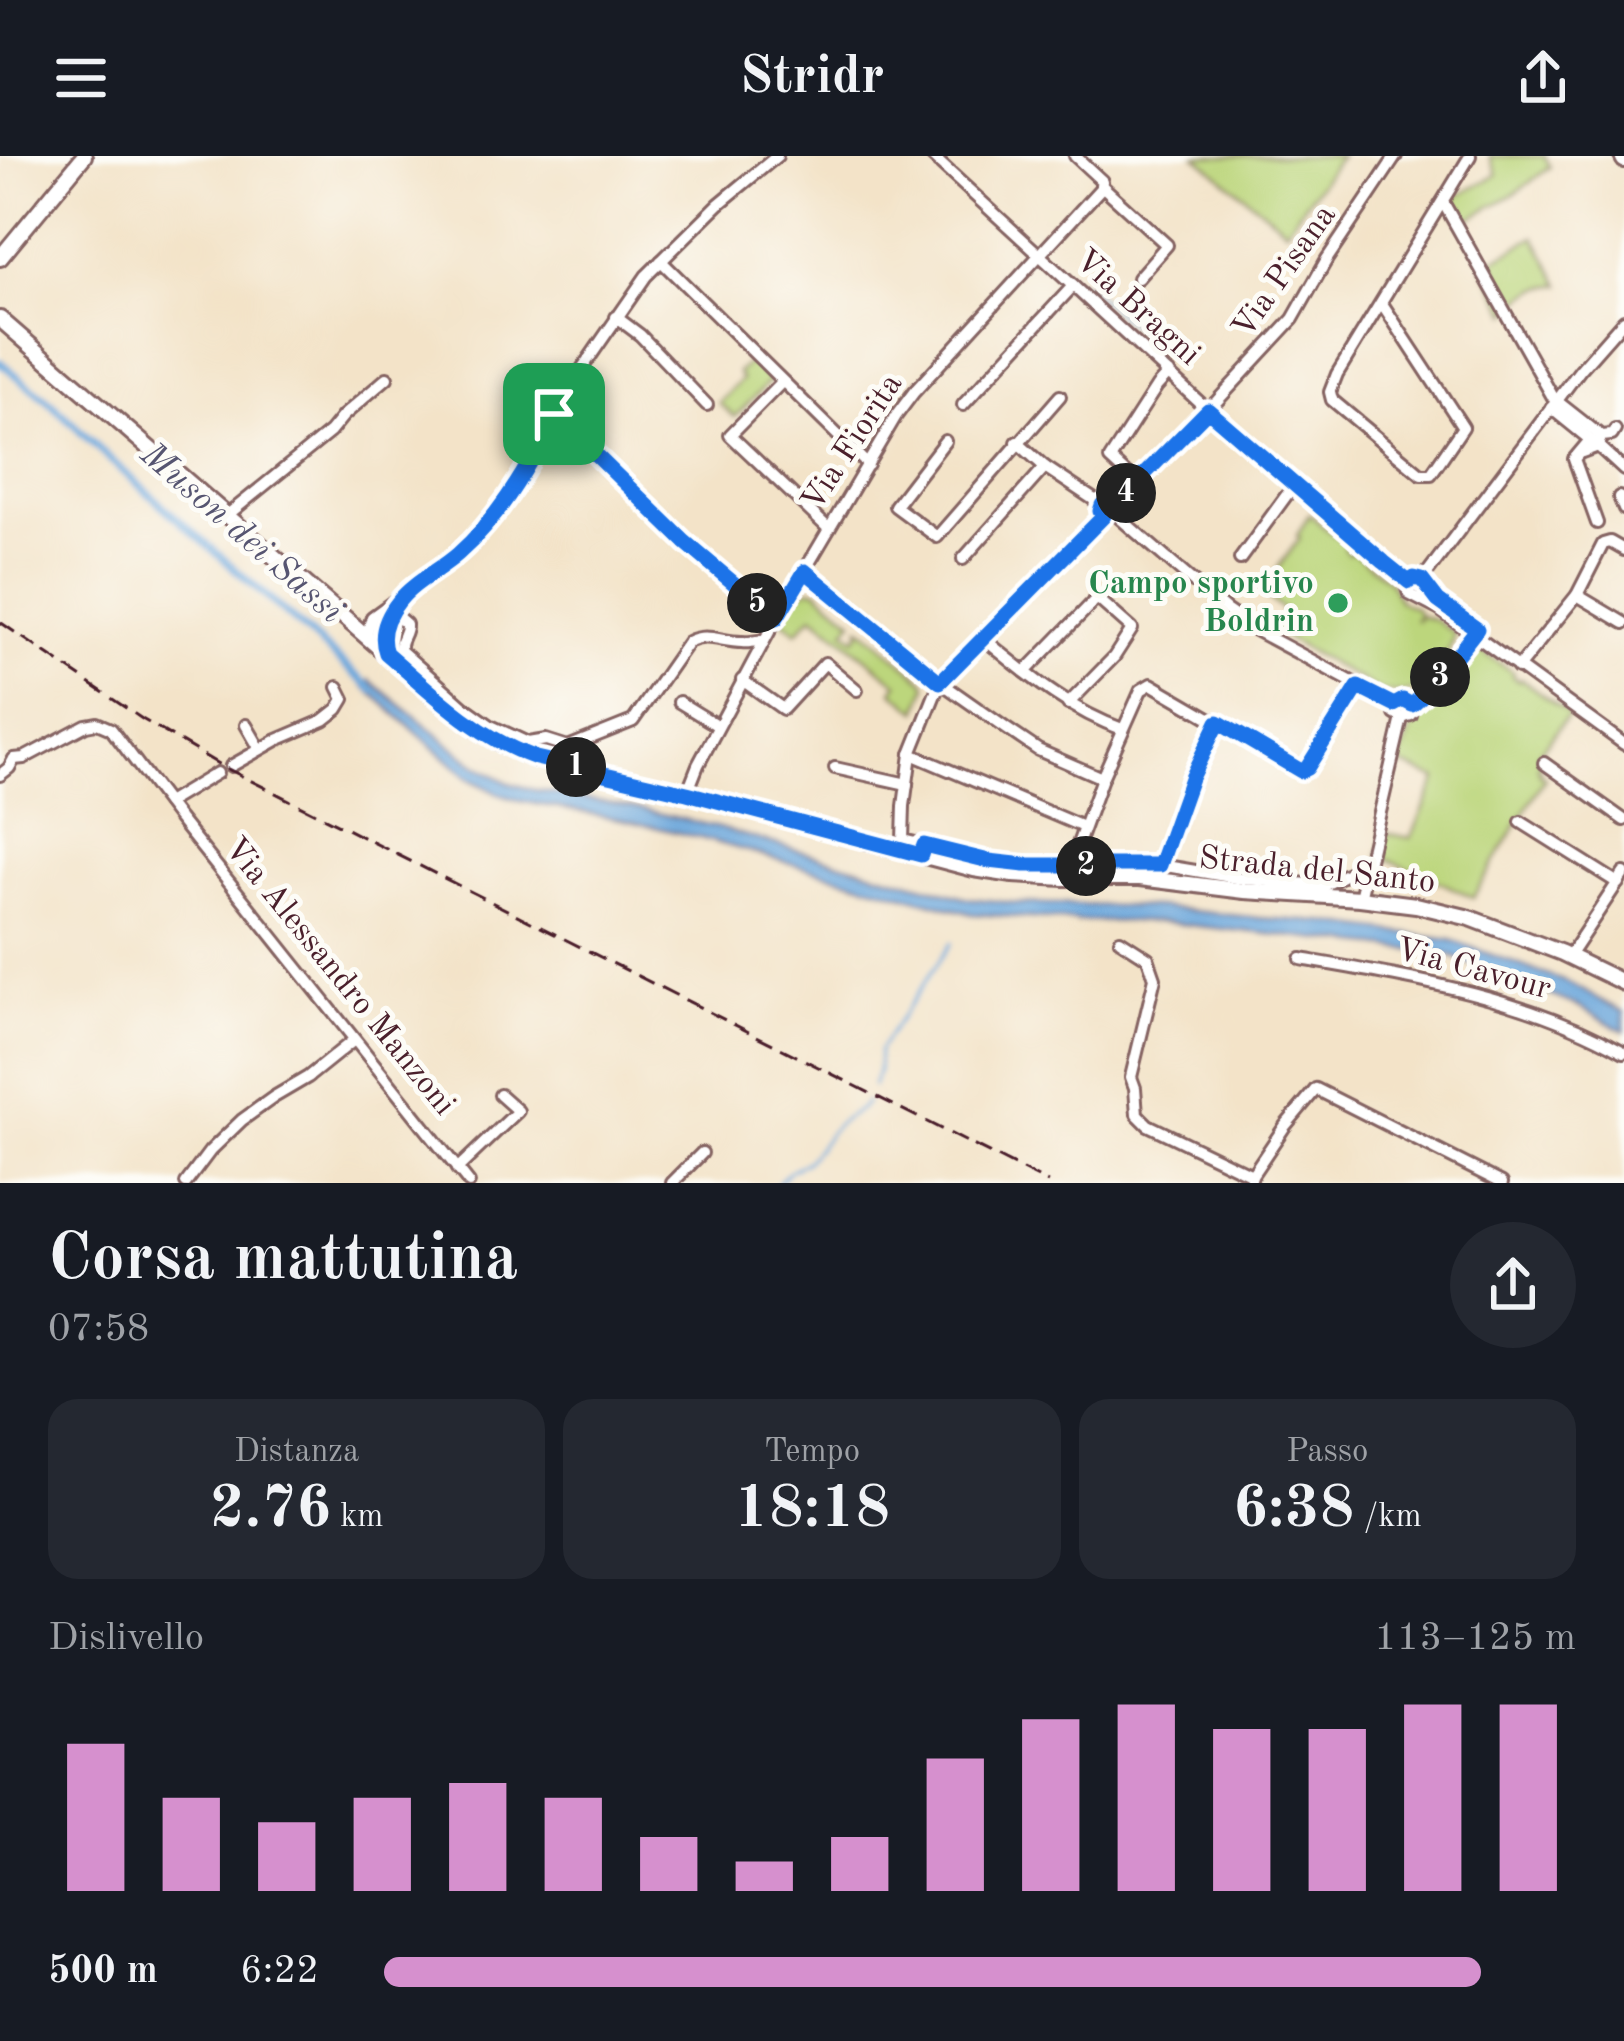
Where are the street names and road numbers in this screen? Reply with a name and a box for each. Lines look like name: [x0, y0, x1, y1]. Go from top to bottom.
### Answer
street label: Via Pisana: [1227, 199, 1343, 345]
street label: Via Bragni: [1068, 244, 1206, 372]
street label: Via Fiorita: [797, 368, 909, 518]
street label: Via Alessandro Manzoni: [217, 832, 461, 1122]
street label: Strada del Santo: [1197, 842, 1437, 900]
street label: Via Cavour: [1392, 933, 1554, 1007]

